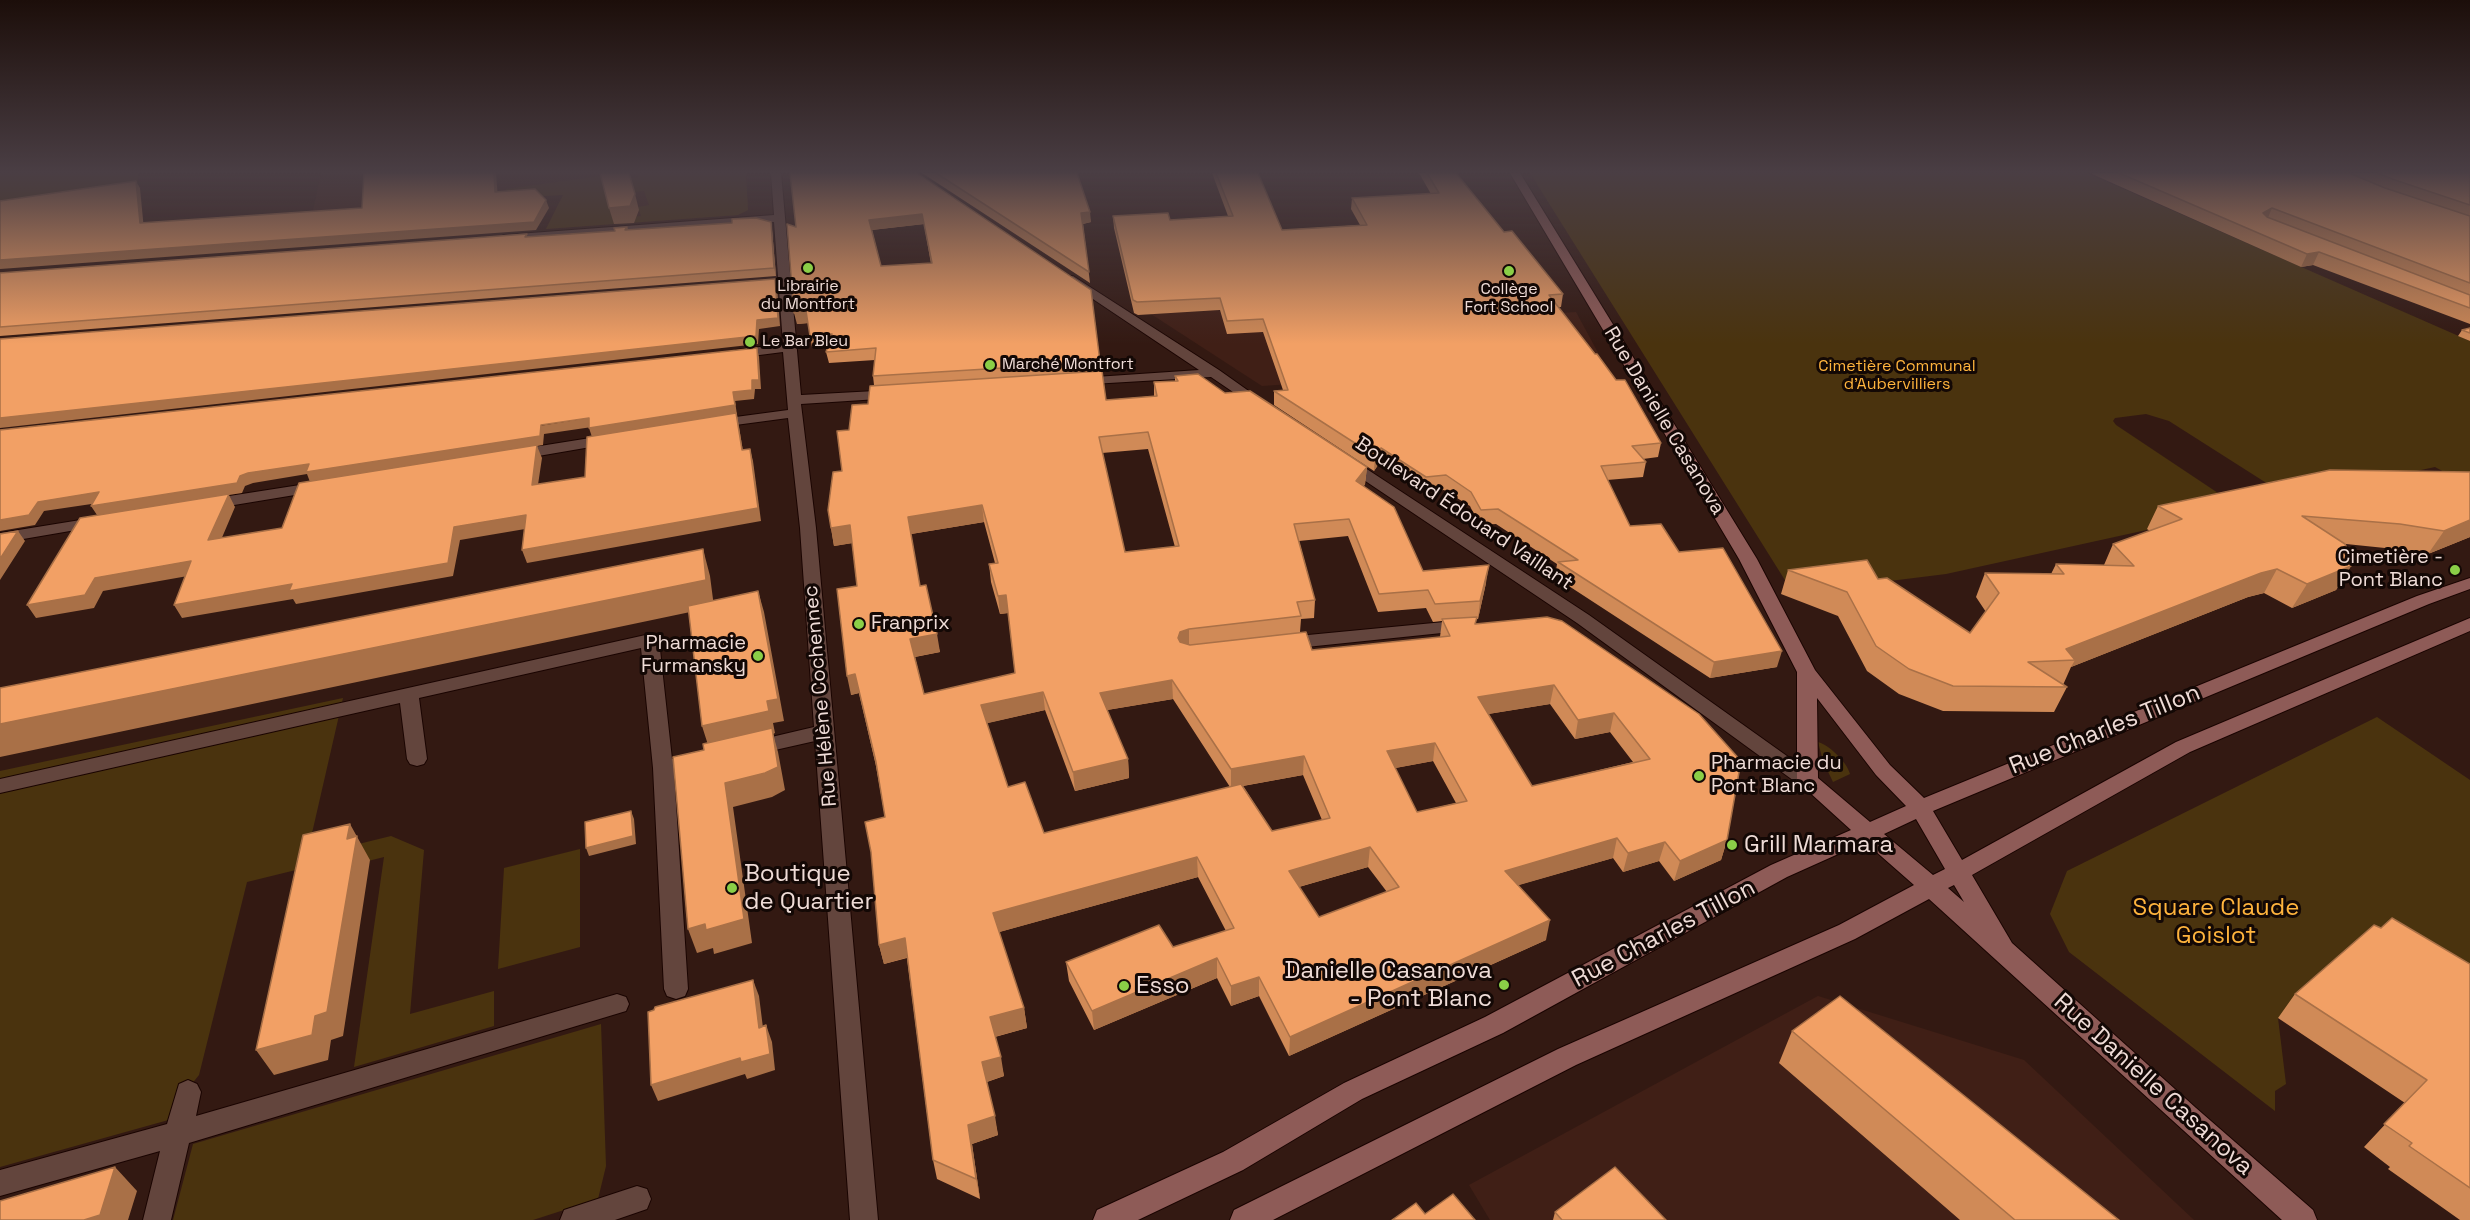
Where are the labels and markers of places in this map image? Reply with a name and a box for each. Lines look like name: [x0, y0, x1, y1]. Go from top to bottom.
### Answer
marker: Librairie du Montfort: [801, 261, 815, 275]
marker: Collège Fort School: [1502, 264, 1516, 278]
place label: Librairie du Montfort: [761, 277, 855, 315]
place label: Collège Fort School: [1465, 280, 1553, 318]
place label: Le Bar Bleu: [762, 332, 848, 352]
marker: Le Bar Bleu: [743, 335, 757, 349]
place label: Marché Montfort: [1002, 355, 1134, 375]
marker: Marché Montfort: [983, 358, 997, 372]
place label: Cimetière - Pont Blanc: [2337, 546, 2443, 593]
marker: Cimetière - Pont Blanc: [2448, 563, 2462, 577]
place label: Franprix: [871, 612, 950, 636]
marker: Franprix: [852, 617, 866, 631]
place label: Pharmacie Furmansky: [641, 632, 746, 679]
marker: Pharmacie Furmansky: [751, 649, 765, 663]
place label: Pharmacie du Pont Blanc: [1711, 752, 1842, 799]
marker: Pharmacie du Pont Blanc: [1692, 769, 1706, 783]
place label: Grill Marmara: [1744, 831, 1893, 859]
marker: Grill Marmara: [1725, 838, 1739, 852]
place label: Boutique de Quartier: [744, 860, 874, 916]
marker: Boutique de Quartier: [725, 881, 739, 895]
place label: Danielle Casanova - Pont Blanc: [1284, 957, 1492, 1013]
place label: Esso: [1136, 972, 1190, 1000]
marker: Danielle Casanova - Pont Blanc: [1497, 978, 1511, 992]
marker: Esso: [1117, 979, 1131, 993]

